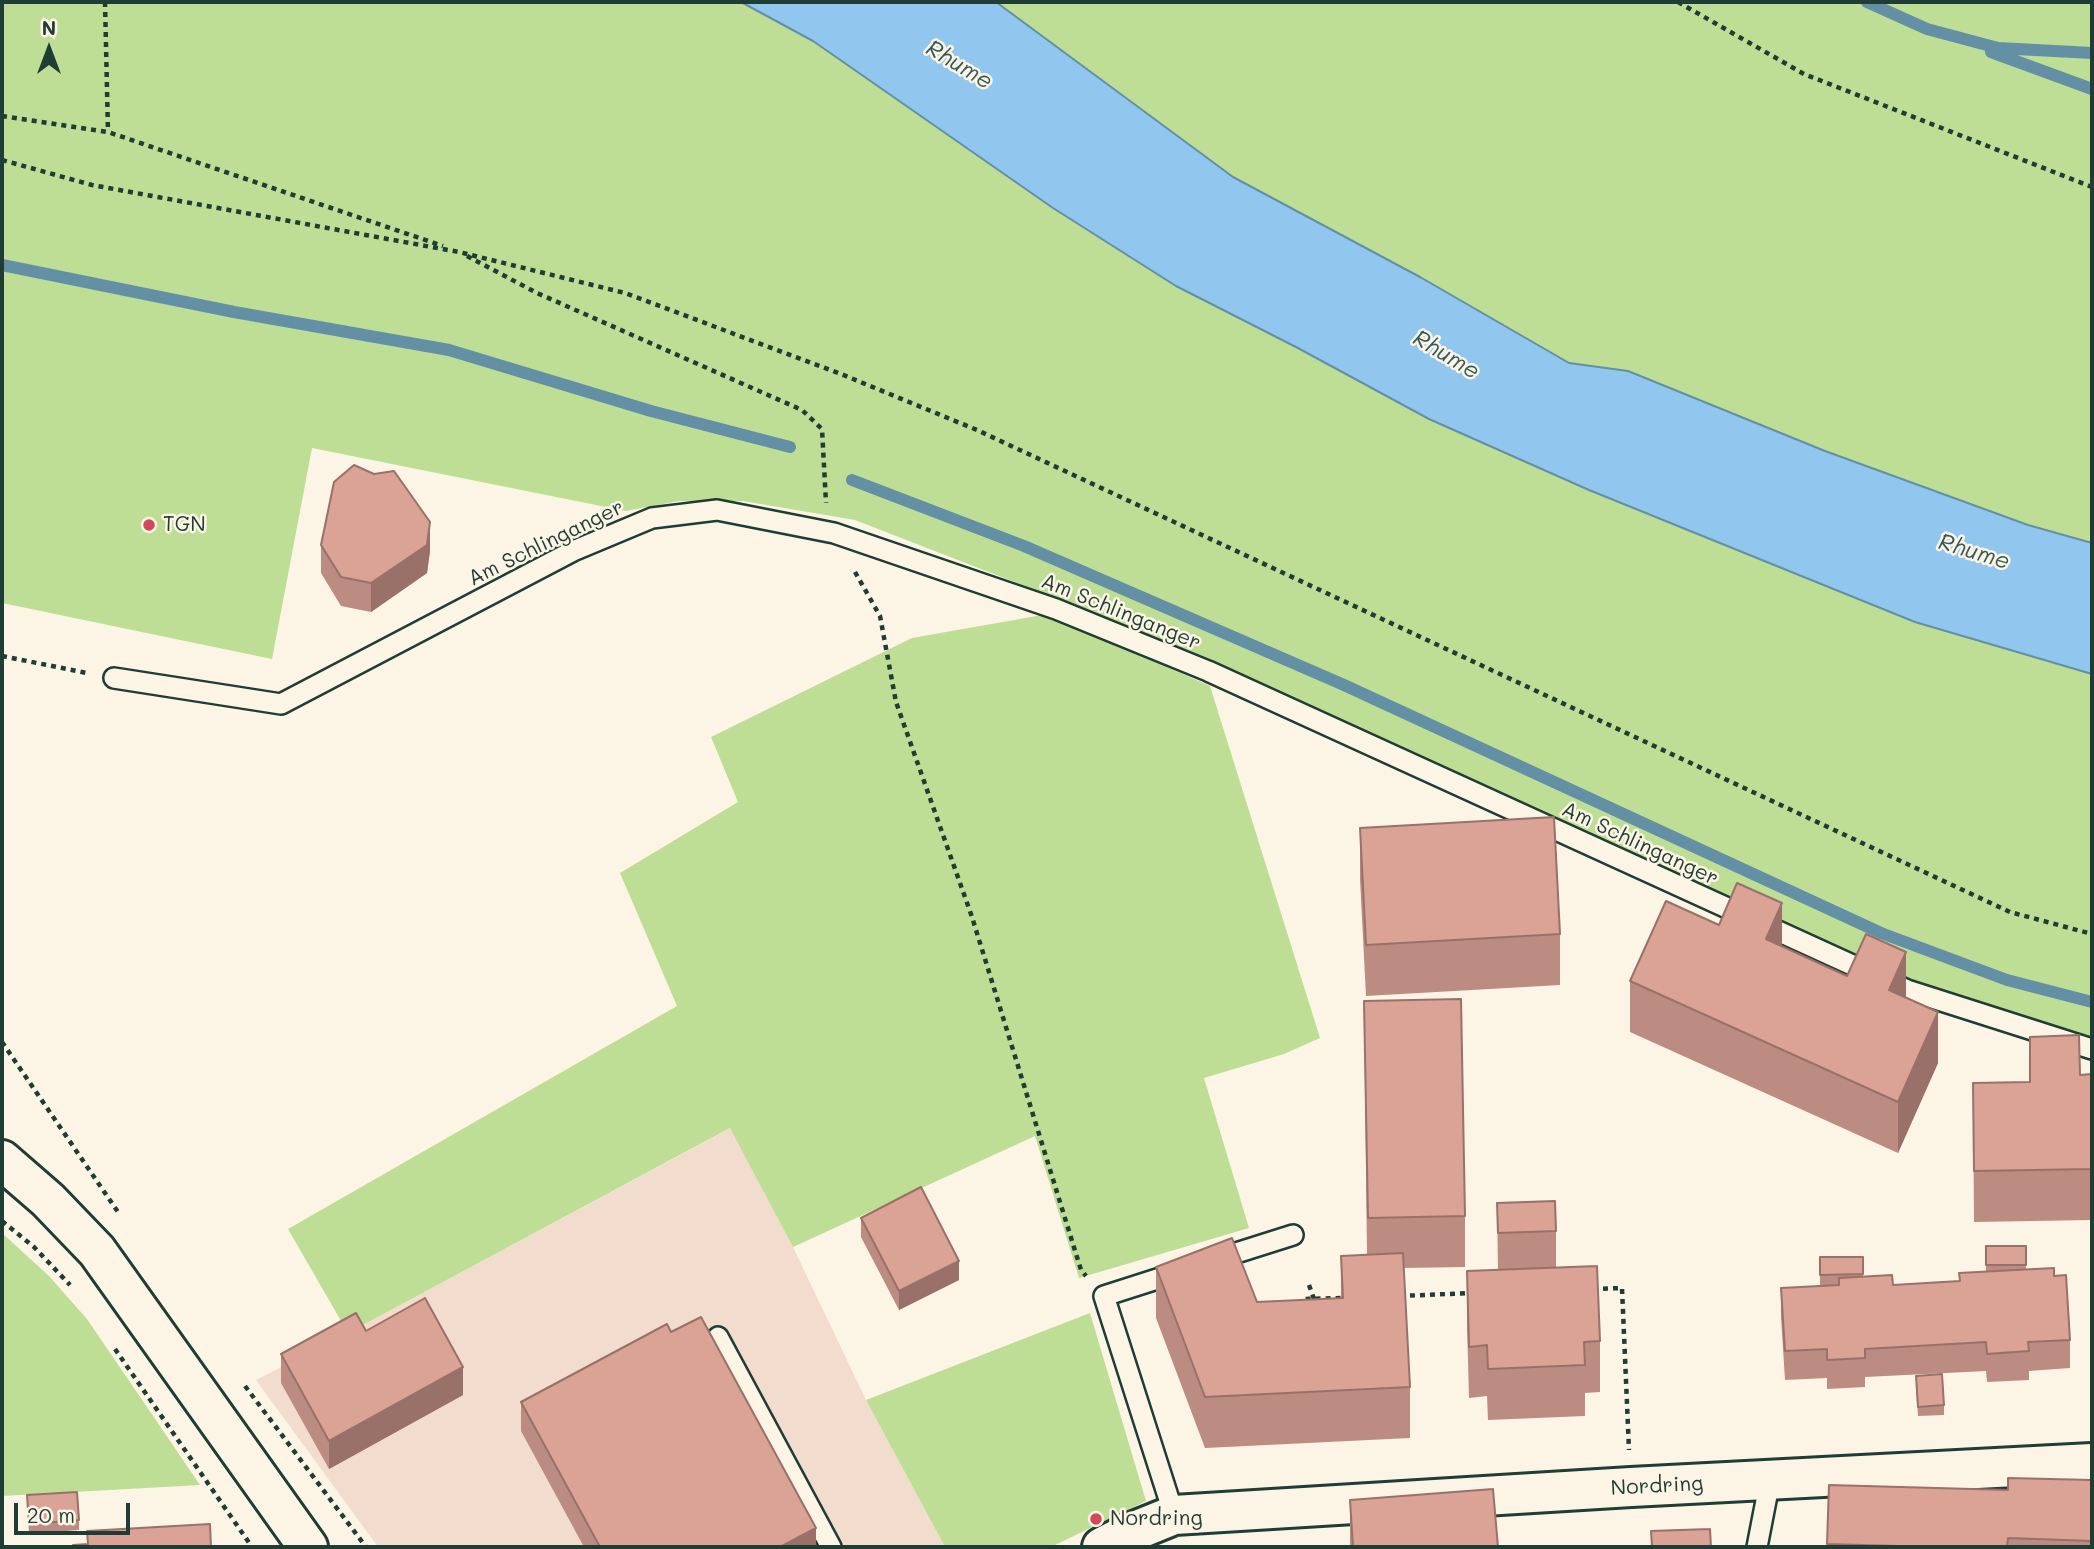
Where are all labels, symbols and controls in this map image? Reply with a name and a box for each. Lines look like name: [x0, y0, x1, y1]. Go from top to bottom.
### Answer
north arrow: [14, 14, 84, 84]
text: N: [42, 15, 56, 40]
water label: Rhume: [921, 34, 997, 96]
water label: Rhume: [1408, 324, 1484, 386]
street label: Am Schlinganger: [464, 494, 628, 592]
place label: TGN: [163, 512, 206, 538]
marker: TGN: [141, 517, 157, 533]
water label: Rhume: [1935, 528, 2013, 576]
street label: Am Schlinganger: [1037, 568, 1205, 656]
street label: Am Schlinganger: [1558, 797, 1722, 891]
street label: Nordring: [1610, 1471, 1704, 1501]
scale bar: [18, 1490, 133, 1534]
text: 20 m: [27, 1501, 75, 1528]
place label: Nordring: [1110, 1506, 1203, 1532]
marker: Nordring: [1088, 1511, 1104, 1527]

